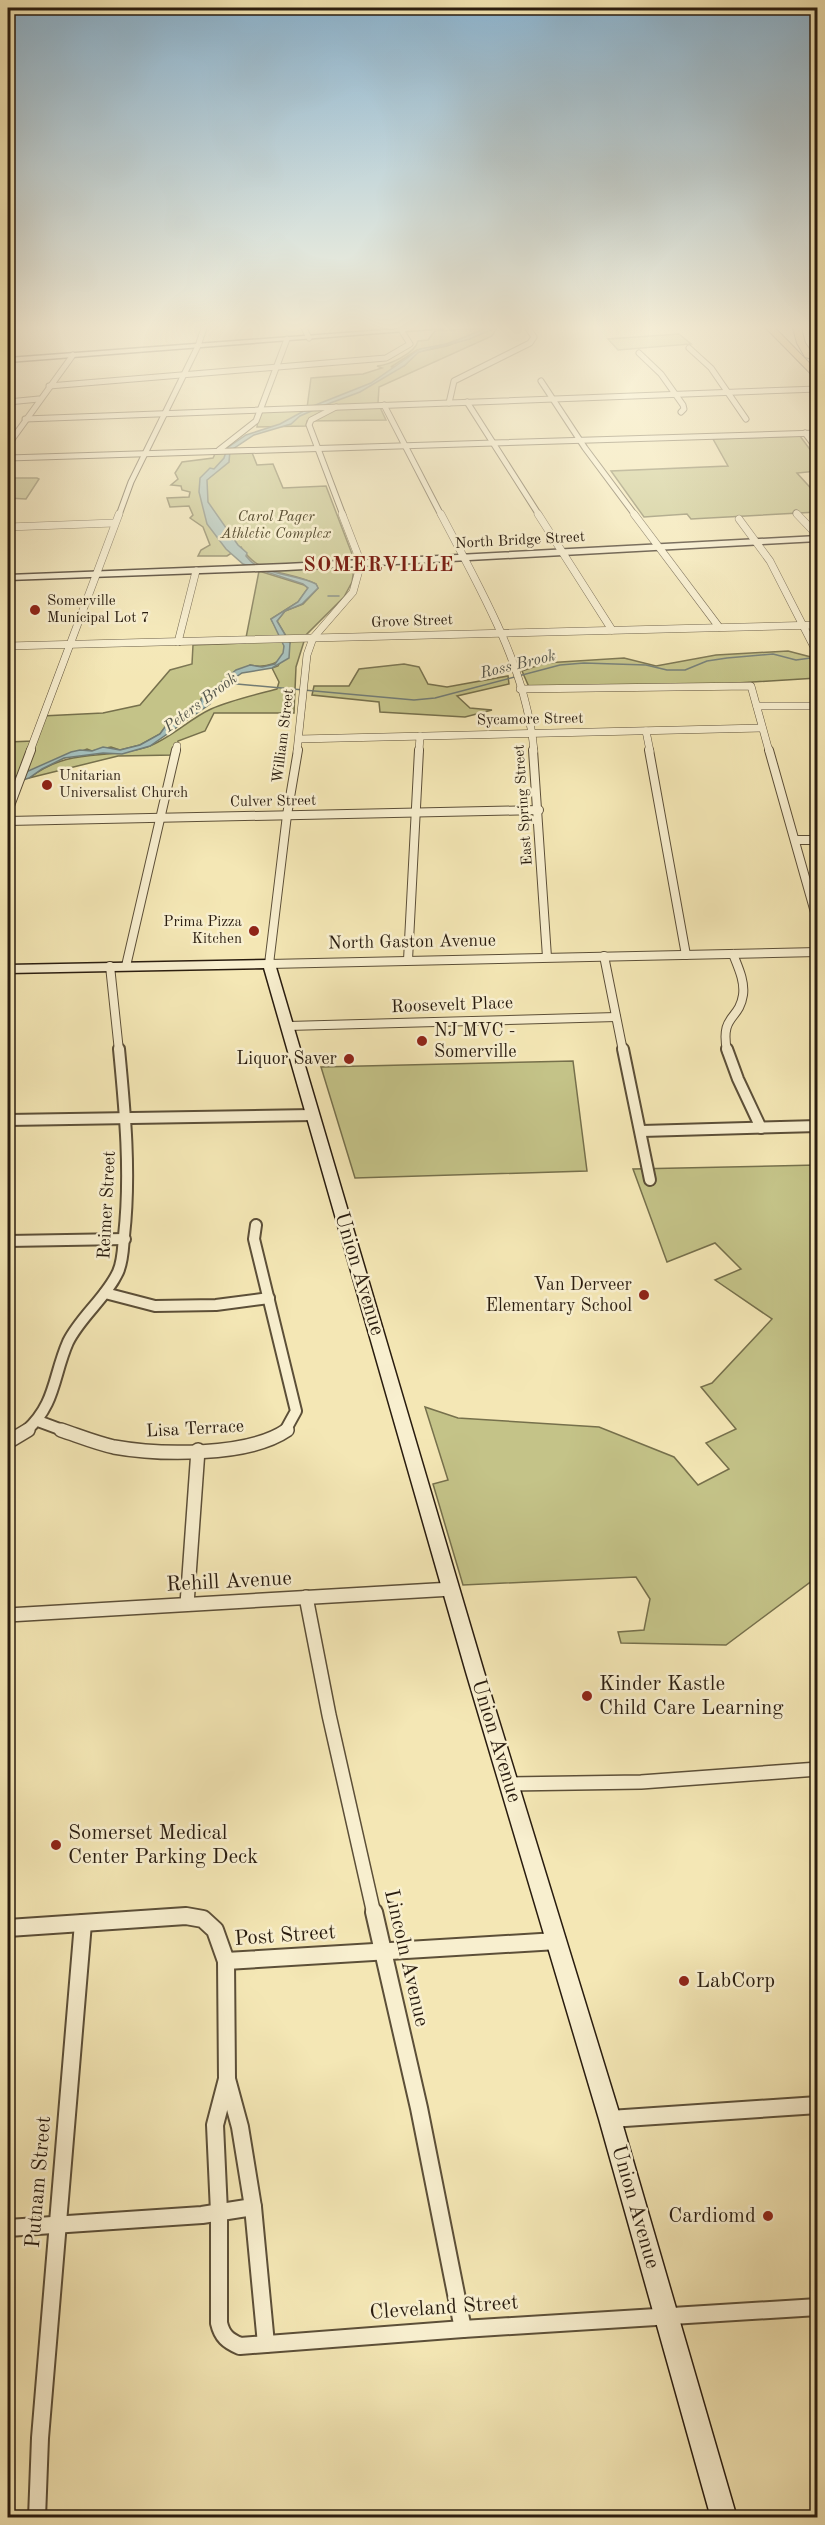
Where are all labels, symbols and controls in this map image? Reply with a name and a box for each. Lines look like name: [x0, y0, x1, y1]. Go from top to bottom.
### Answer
park label: Carol Pager Athletic Complex: [220, 510, 332, 542]
street label: North Bridge Street: [455, 530, 585, 552]
district label: SOMERVILLE: [303, 556, 455, 576]
place label: Somerville Municipal Lot 7: [47, 594, 149, 626]
marker: Somerville Municipal Lot 7: [28, 603, 42, 617]
street label: Grove Street: [371, 613, 453, 631]
water label: Ross Brook: [478, 648, 558, 682]
water label: Peters Brook: [161, 670, 241, 736]
street label: William Street: [271, 688, 297, 784]
street label: Sycamore Street: [476, 712, 584, 728]
street label: East Spring Street: [512, 744, 536, 866]
place label: Unitarian Universalist Church: [59, 769, 188, 801]
marker: Unitarian Universalist Church: [40, 778, 54, 792]
street label: Culver Street: [230, 794, 316, 810]
place label: Prima Pizza Kitchen: [163, 915, 243, 947]
marker: Prima Pizza Kitchen: [247, 924, 261, 938]
street label: North Gaston Avenue: [328, 932, 496, 952]
street label: Roosevelt Place: [391, 994, 513, 1016]
place label: NJ MVC - Somerville: [434, 1022, 516, 1061]
marker: NJ MVC - Somerville: [415, 1034, 429, 1048]
place label: Liquor Saver: [236, 1050, 338, 1068]
marker: Liquor Saver: [342, 1052, 356, 1066]
street label: Reimer Street: [95, 1150, 119, 1260]
street label: Union Avenue: [330, 1210, 388, 1338]
place label: Van Derveer Elementary School: [485, 1276, 633, 1315]
marker: Van Derveer Elementary School: [637, 1288, 651, 1302]
street label: Lisa Terrace: [145, 1417, 245, 1441]
street label: Rehill Avenue: [166, 1568, 292, 1596]
place label: Kinder Kastle Child Care Learning: [599, 1674, 784, 1719]
street label: Union Avenue: [467, 1677, 525, 1805]
marker: Kinder Kastle Child Care Learning: [580, 1689, 594, 1703]
place label: Somerset Medical Center Parking Deck: [68, 1823, 258, 1868]
marker: Somerset Medical Center Parking Deck: [49, 1838, 63, 1852]
street label: Lincoln Avenue: [380, 1887, 432, 2029]
street label: Post Street: [234, 1922, 336, 1950]
place label: LabCorp: [696, 1971, 775, 1992]
marker: LabCorp: [677, 1974, 691, 1988]
street label: Putnam Street: [23, 2115, 55, 2249]
street label: Union Avenue: [607, 2143, 663, 2271]
place label: Cardiomd: [668, 2206, 756, 2227]
marker: Cardiomd: [761, 2209, 775, 2223]
street label: Cleveland Street: [369, 2292, 519, 2324]

